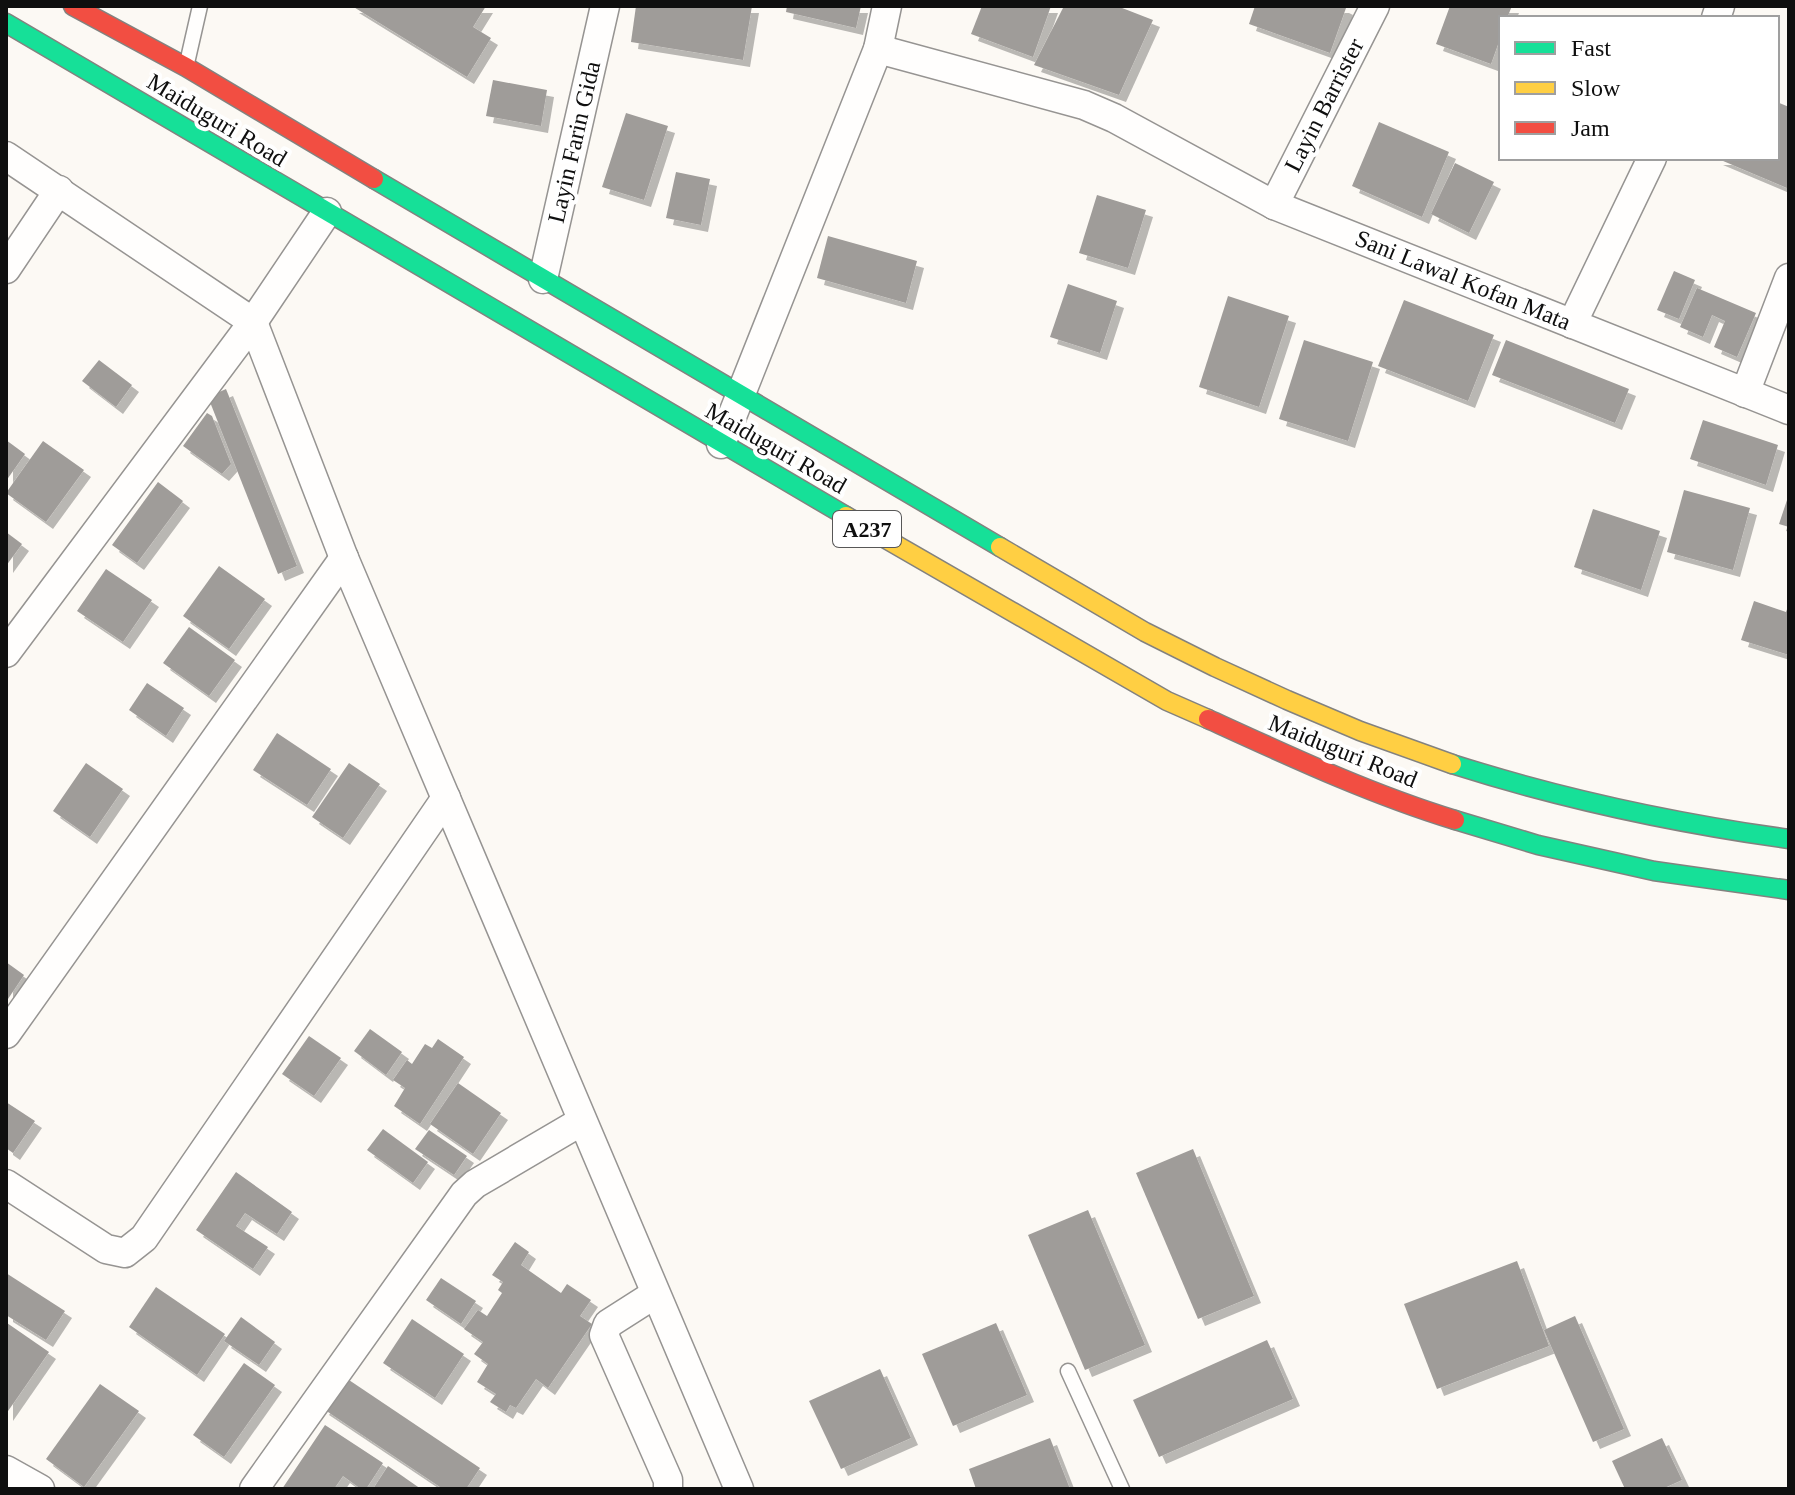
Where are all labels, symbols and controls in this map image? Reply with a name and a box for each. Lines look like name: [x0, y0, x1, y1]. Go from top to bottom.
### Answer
legend: [1499, 16, 1779, 160]
street label: Layin Barrister: [1279, 34, 1369, 176]
text: Fast: [1571, 35, 1611, 61]
street label: Layin Farin Gida: [543, 58, 605, 225]
street label: Maiduguri Road: [143, 68, 291, 172]
text: Slow: [1571, 75, 1621, 101]
text: Jam: [1571, 115, 1610, 141]
street label: Sani Lawal Kofan Mata: [1352, 225, 1575, 335]
street label: Maiduguri Road: [701, 397, 851, 499]
road number: A237: [833, 511, 901, 547]
street label: Maiduguri Road: [1265, 709, 1421, 793]

